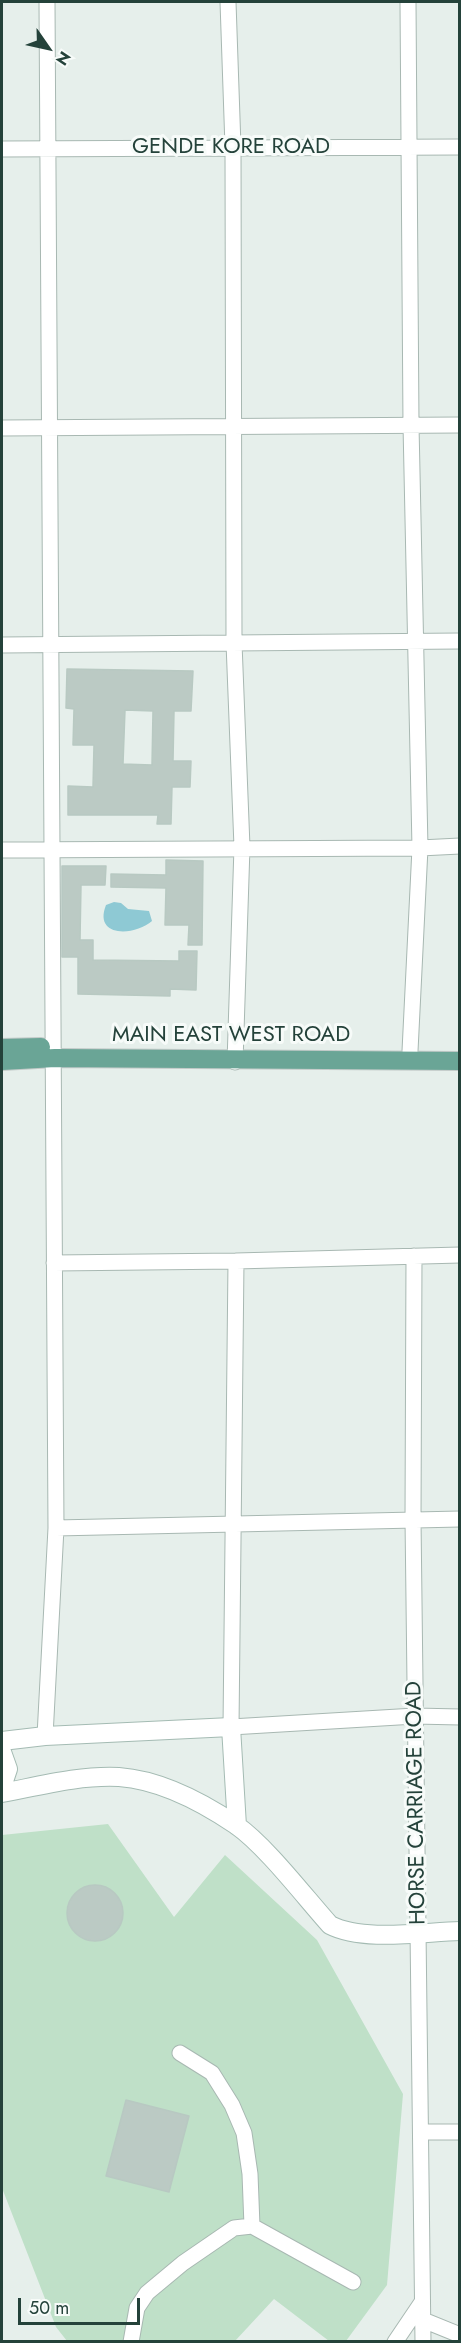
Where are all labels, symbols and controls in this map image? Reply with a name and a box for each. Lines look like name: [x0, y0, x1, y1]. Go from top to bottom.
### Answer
north arrow: [18, 18, 78, 78]
text: N: [50, 47, 76, 70]
street label: GENDE KORE ROAD: [132, 135, 330, 161]
street label: MAIN EAST WEST ROAD: [112, 1023, 350, 1049]
street label: HORSE CARRIAGE ROAD: [402, 1681, 432, 1925]
scale bar: [21, 2286, 142, 2324]
text: 50 m: [29, 2295, 69, 2321]

